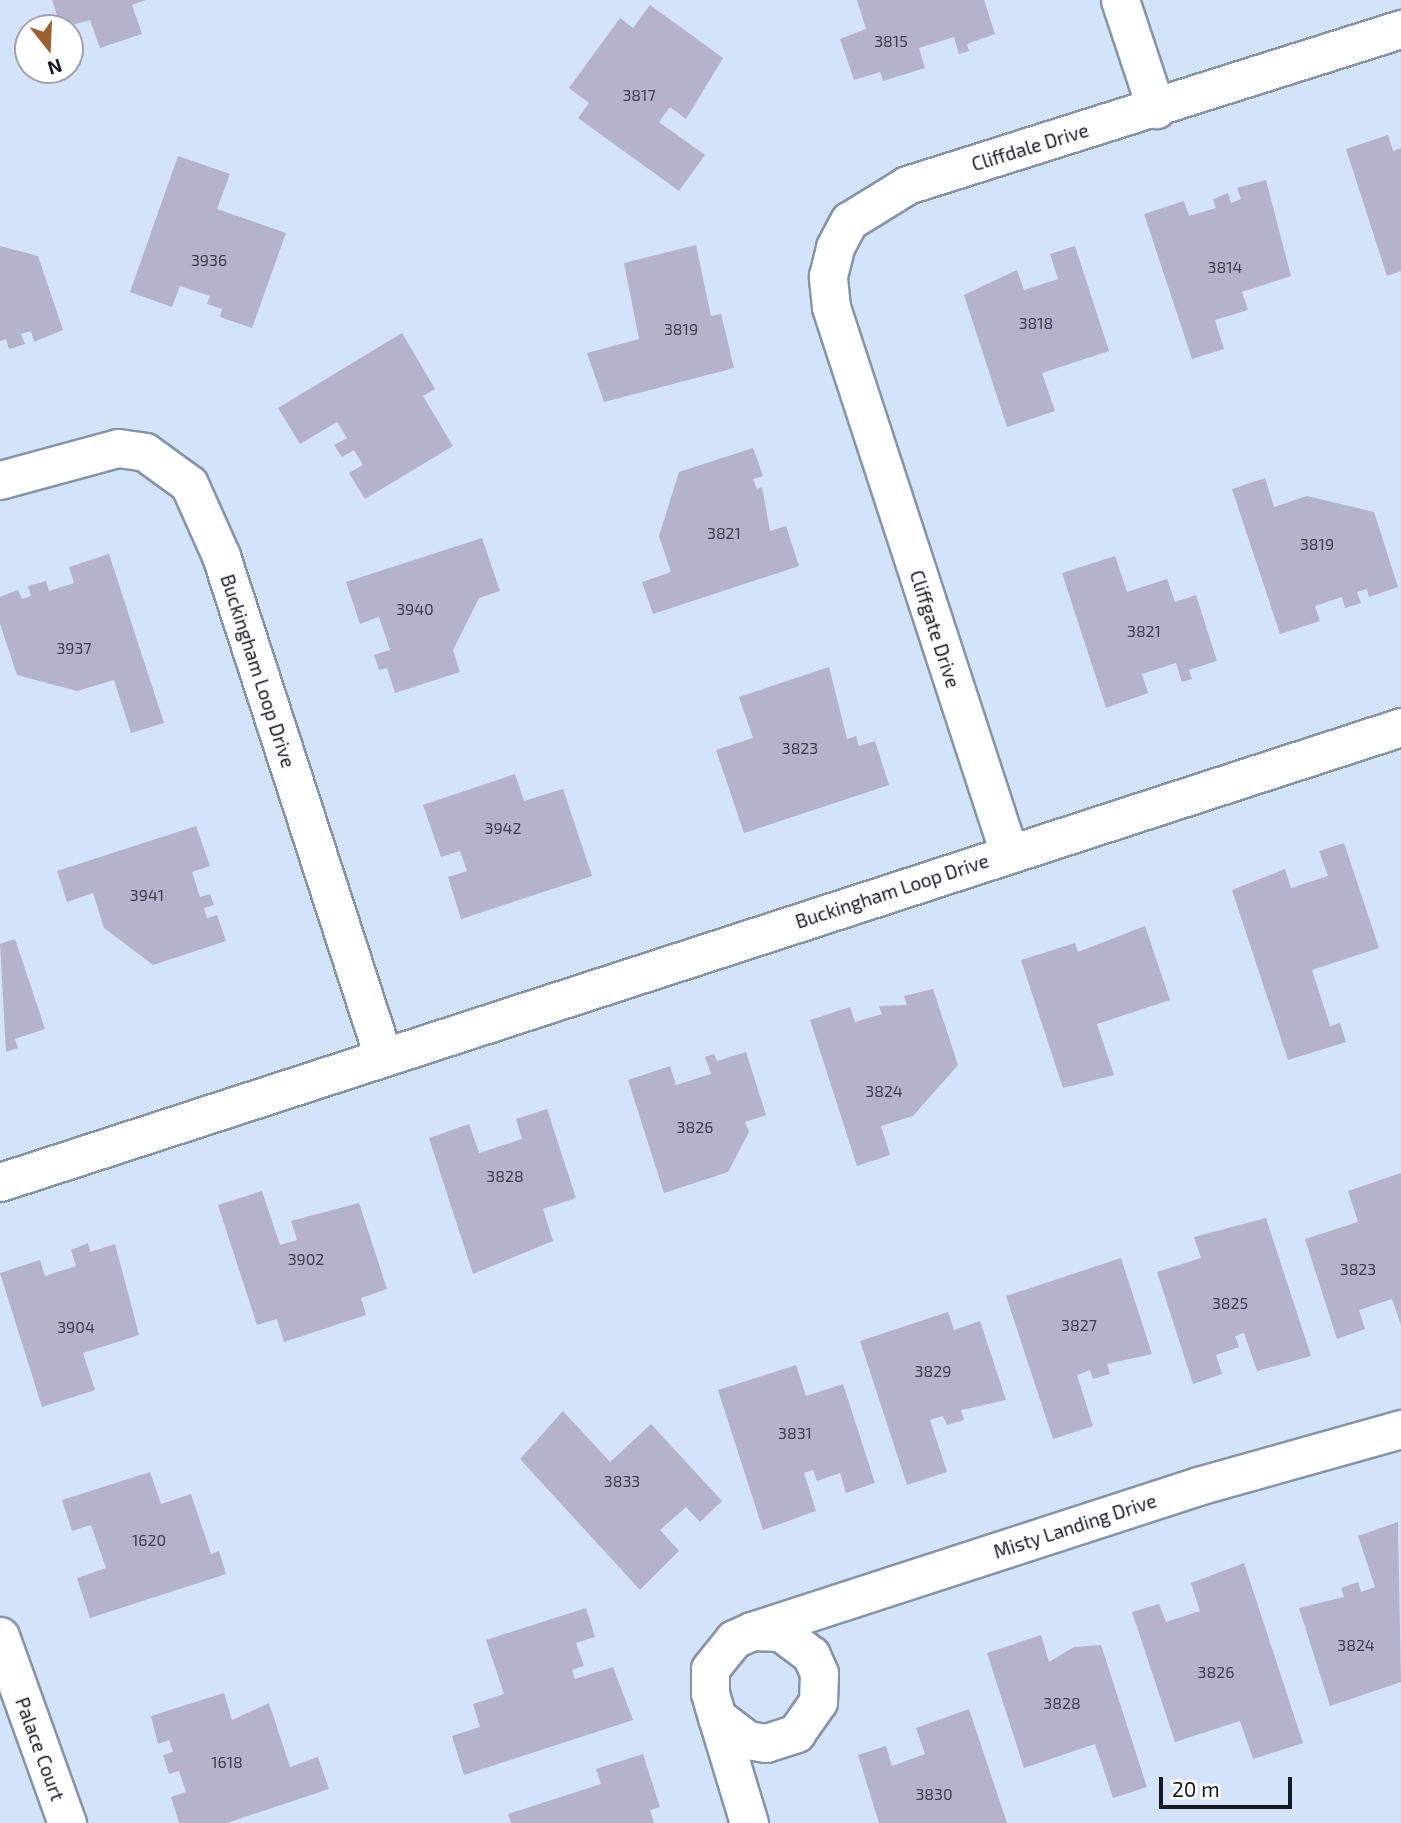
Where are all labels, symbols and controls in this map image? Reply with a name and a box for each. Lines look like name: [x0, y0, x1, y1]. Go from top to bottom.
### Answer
north arrow: [14, 14, 84, 84]
house number: 3815: [874, 31, 908, 51]
text: N: [45, 54, 65, 81]
house number: 3817: [622, 85, 656, 105]
street label: Cliffdale Drive: [969, 118, 1091, 176]
house number: 3936: [191, 250, 227, 270]
house number: 3814: [1208, 257, 1242, 277]
house number: 3818: [1019, 313, 1053, 333]
house number: 3819: [664, 319, 698, 339]
house number: 3821: [707, 523, 741, 543]
house number: 3819: [1300, 534, 1334, 554]
street label: Cliffgate Drive: [905, 567, 965, 691]
street label: Buckingham Loop Drive: [216, 571, 300, 771]
house number: 3940: [396, 599, 434, 619]
house number: 3821: [1127, 621, 1161, 641]
house number: 3937: [56, 638, 92, 658]
house number: 3823: [782, 738, 818, 758]
house number: 3942: [485, 818, 521, 838]
street label: Buckingham Loop Drive: [792, 849, 992, 933]
house number: 3941: [130, 885, 164, 905]
house number: 3824: [865, 1081, 903, 1101]
house number: 3826: [677, 1117, 713, 1137]
house number: 3828: [486, 1166, 524, 1186]
house number: 3902: [288, 1249, 324, 1269]
house number: 3823: [1340, 1259, 1376, 1279]
house number: 3825: [1212, 1293, 1248, 1313]
house number: 3827: [1061, 1315, 1097, 1335]
house number: 3904: [57, 1317, 95, 1337]
house number: 3829: [915, 1361, 951, 1381]
house number: 3831: [778, 1423, 812, 1443]
house number: 3833: [604, 1471, 640, 1491]
street label: Misty Landing Drive: [990, 1489, 1160, 1563]
house number: 1620: [132, 1530, 166, 1550]
house number: 3824: [1337, 1635, 1375, 1655]
house number: 3826: [1198, 1662, 1234, 1682]
house number: 3828: [1043, 1693, 1081, 1713]
street label: Palace Court: [11, 1694, 69, 1804]
house number: 1618: [211, 1752, 243, 1772]
scale bar: [1163, 1764, 1296, 1808]
text: 20 m: [1172, 1776, 1220, 1801]
house number: 3830: [915, 1784, 953, 1804]

